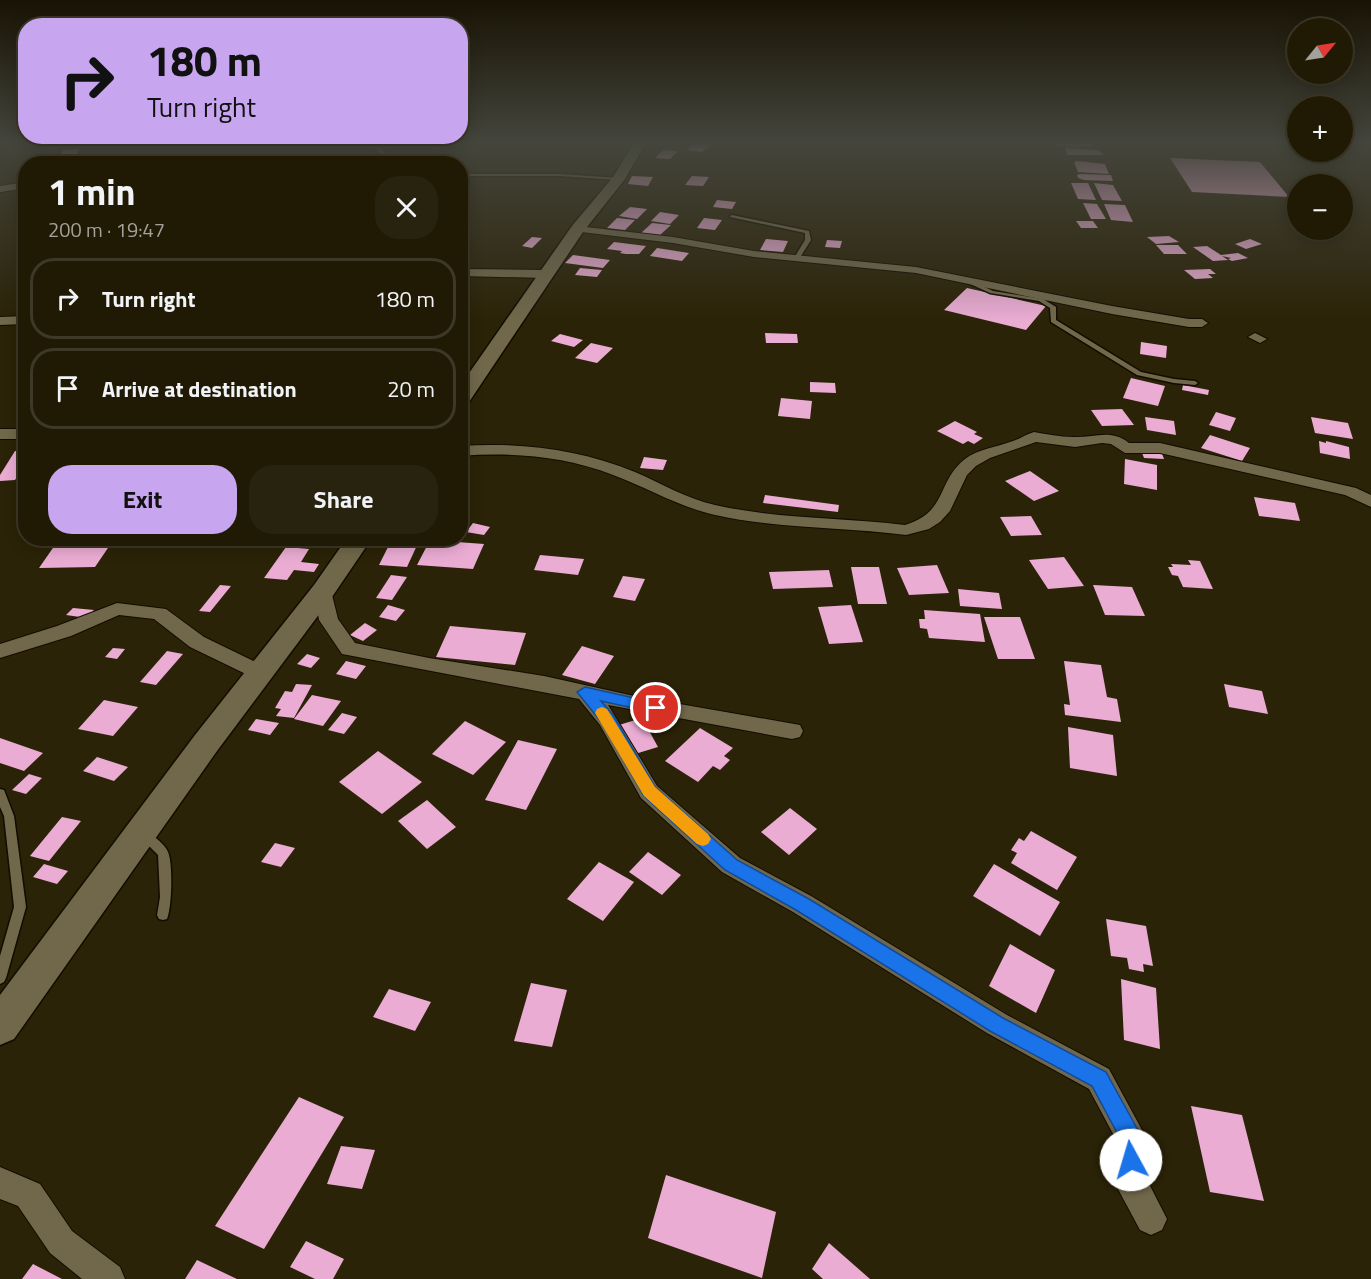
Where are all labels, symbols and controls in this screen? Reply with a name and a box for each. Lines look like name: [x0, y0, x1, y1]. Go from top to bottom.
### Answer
north arrow: [1287, 18, 1353, 84]
map controls: [1287, 18, 1353, 240]
text: 180 m: [147, 28, 262, 92]
icon: right: [48, 42, 126, 120]
text: Turn right: [147, 86, 256, 127]
button: +: [1287, 96, 1353, 162]
text: 1 min: [48, 164, 135, 219]
button: −: [1287, 174, 1353, 240]
button: close: [375, 176, 438, 239]
text: 200 m · 19:47: [48, 214, 165, 245]
icon: right: [51, 282, 84, 315]
text: Turn right: [102, 282, 196, 316]
text: 180 m: [375, 282, 435, 316]
icon: arrive: [51, 372, 84, 405]
text: Arrive at destination: [102, 372, 297, 406]
text: 20 m: [387, 372, 435, 406]
button: Exit: [48, 465, 237, 534]
button: Share: [249, 465, 438, 534]
pin: [630, 682, 681, 733]
icon: arrive: [639, 691, 672, 724]
position arrow: [1099, 1128, 1163, 1192]

